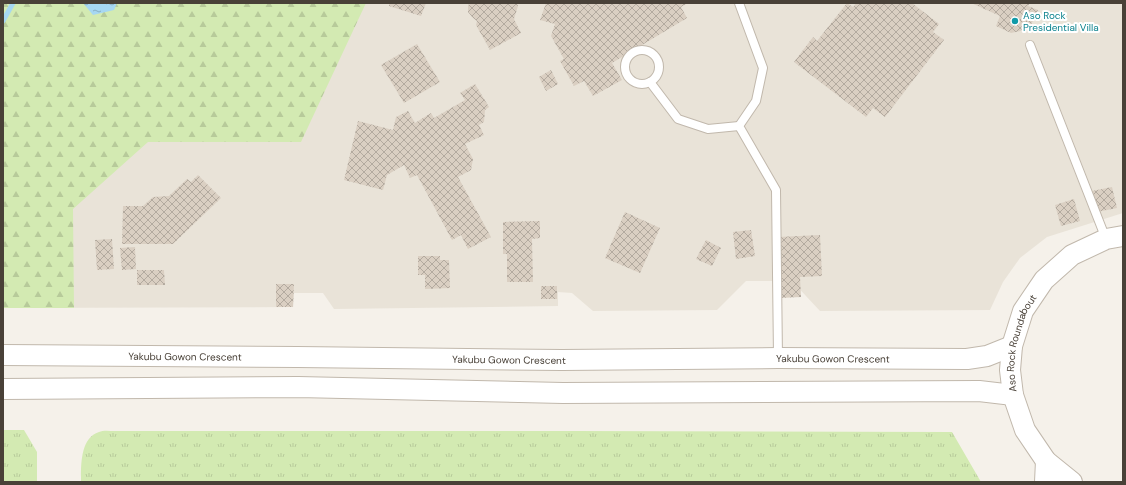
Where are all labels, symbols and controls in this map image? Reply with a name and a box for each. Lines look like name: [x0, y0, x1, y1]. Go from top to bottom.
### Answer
place label: Aso Rock Presidential Villa: [1023, 9, 1099, 34]
marker: Aso Rock Presidential Villa: [1010, 16, 1020, 26]
street label: Aso Rock Roundabout: [1004, 292, 1040, 393]
street label: Yakubu Gowon Crescent: [128, 350, 242, 364]
street label: Yakubu Gowon Crescent: [776, 352, 890, 366]
street label: Yakubu Gowon Crescent: [452, 353, 566, 367]

